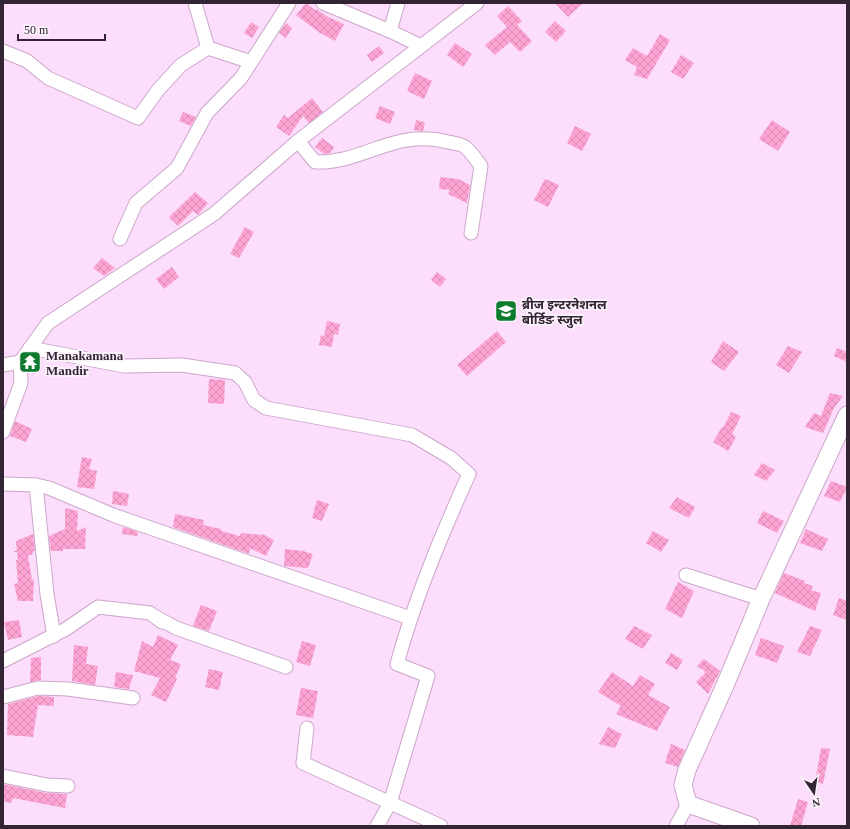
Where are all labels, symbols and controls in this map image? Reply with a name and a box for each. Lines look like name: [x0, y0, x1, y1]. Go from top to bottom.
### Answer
scale bar: [18, 16, 105, 42]
text: 50 m: [24, 23, 49, 37]
place label: ब्रीज इन्टरनेशनल बोर्डिङ स्जुल: [522, 297, 607, 329]
school or university icon: ब्रीज इन्टरनेशनल बोर्डिङ स्जुल: [493, 298, 519, 324]
place label: Manakamana Mandir: [46, 348, 124, 378]
temple icon: Manakamana Mandir: [17, 349, 43, 375]
north arrow: [794, 773, 834, 813]
text: N: [811, 796, 821, 809]

